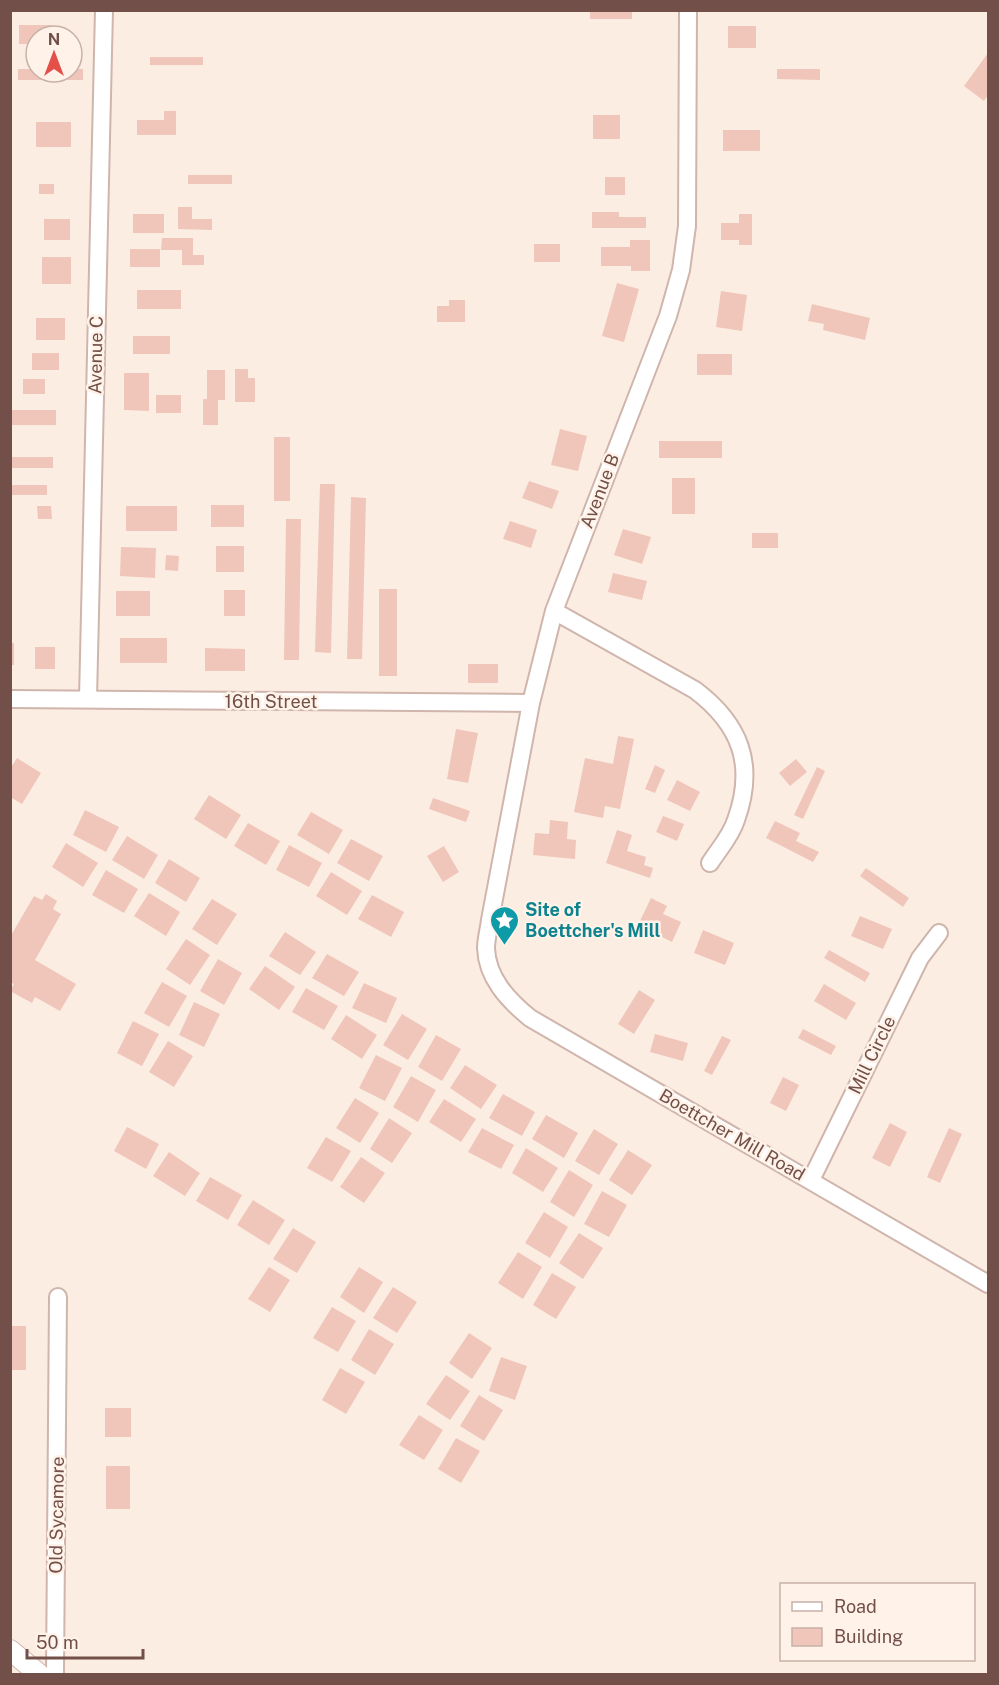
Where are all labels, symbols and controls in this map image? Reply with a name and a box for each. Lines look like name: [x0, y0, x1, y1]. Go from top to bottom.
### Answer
north arrow: [24, 24, 84, 84]
text: N: [48, 30, 60, 49]
street label: Avenue C: [84, 316, 107, 394]
street label: Avenue B: [576, 451, 623, 531]
street label: 16th Street: [225, 691, 317, 712]
place label: Site of Boettcher's Mill: [525, 899, 660, 941]
place icon: Site of Boettcher's Mill: [488, 904, 520, 946]
street label: Mill Circle: [844, 1012, 899, 1097]
street label: Boettcher Mill Road: [656, 1084, 809, 1185]
street label: Old Sycamore: [45, 1456, 68, 1574]
legend: [780, 1583, 975, 1661]
text: Road: [834, 1596, 877, 1617]
scale bar: [27, 1622, 142, 1660]
text: Building: [834, 1626, 903, 1647]
text: 50 m: [36, 1632, 79, 1653]

